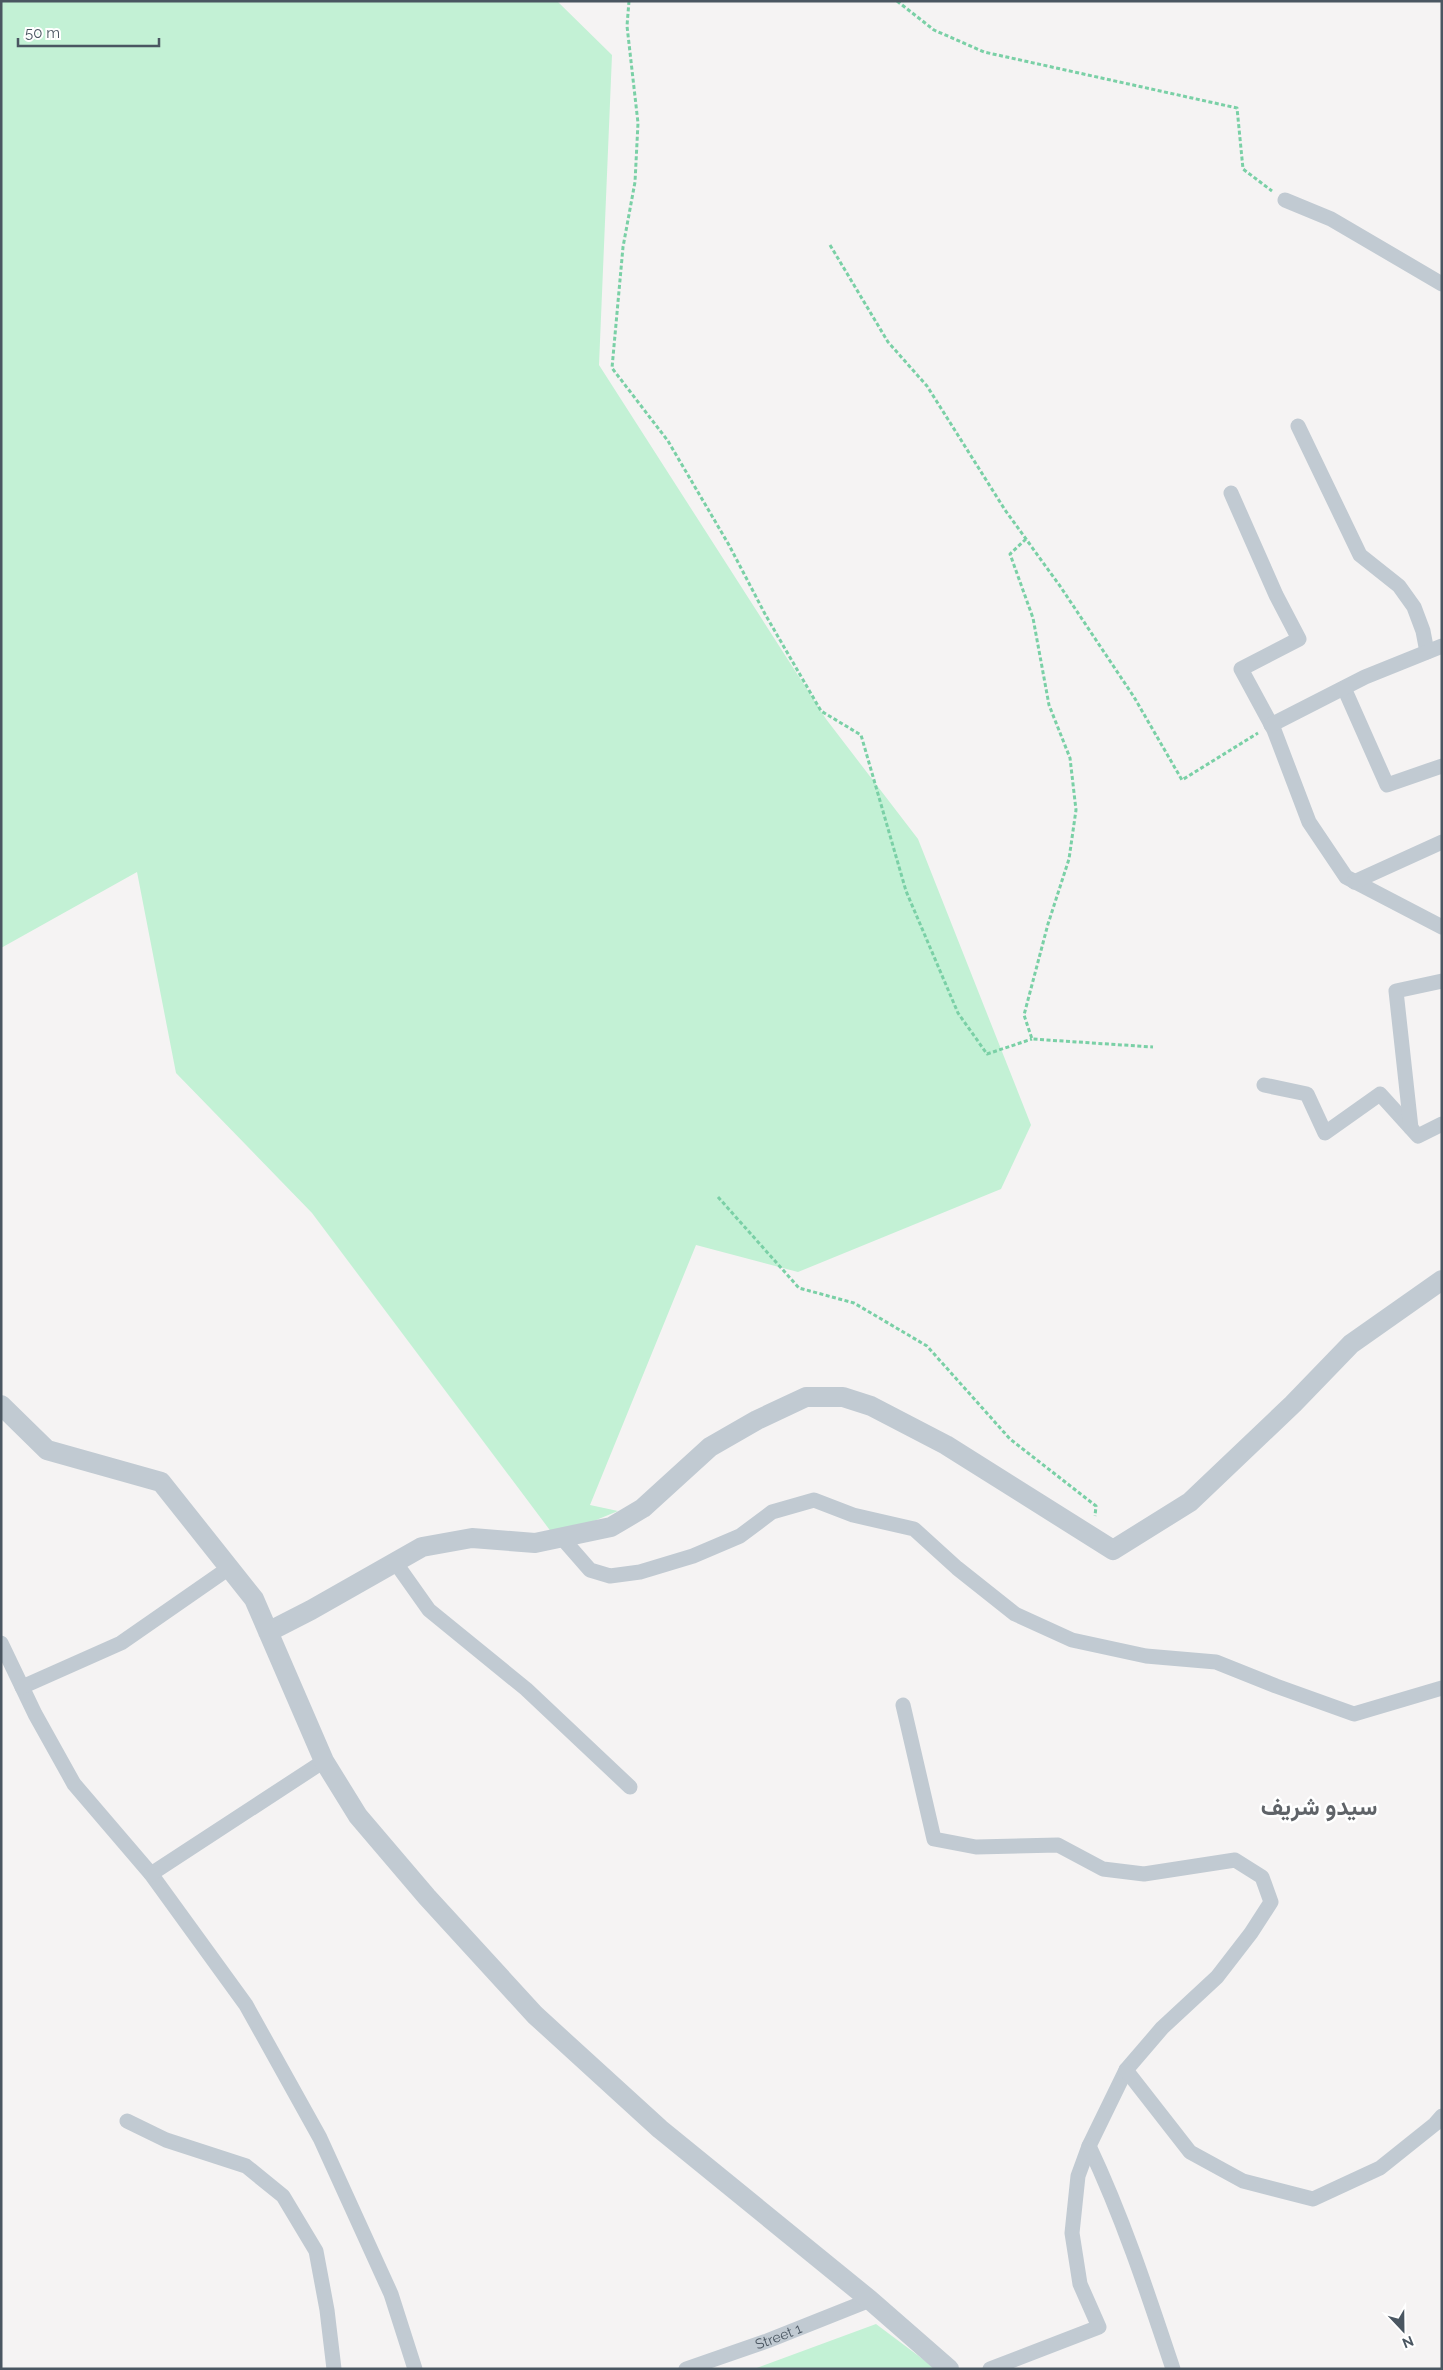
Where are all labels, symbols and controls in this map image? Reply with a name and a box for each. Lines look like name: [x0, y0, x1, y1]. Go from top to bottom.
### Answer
scale bar: [18, 15, 159, 47]
text: 50 m: [25, 24, 60, 42]
district label: سيدو شريف: [1261, 1792, 1377, 1822]
north arrow: [1378, 2305, 1428, 2355]
street label: Street 1: [753, 2320, 804, 2352]
text: N: [1400, 2333, 1416, 2351]

